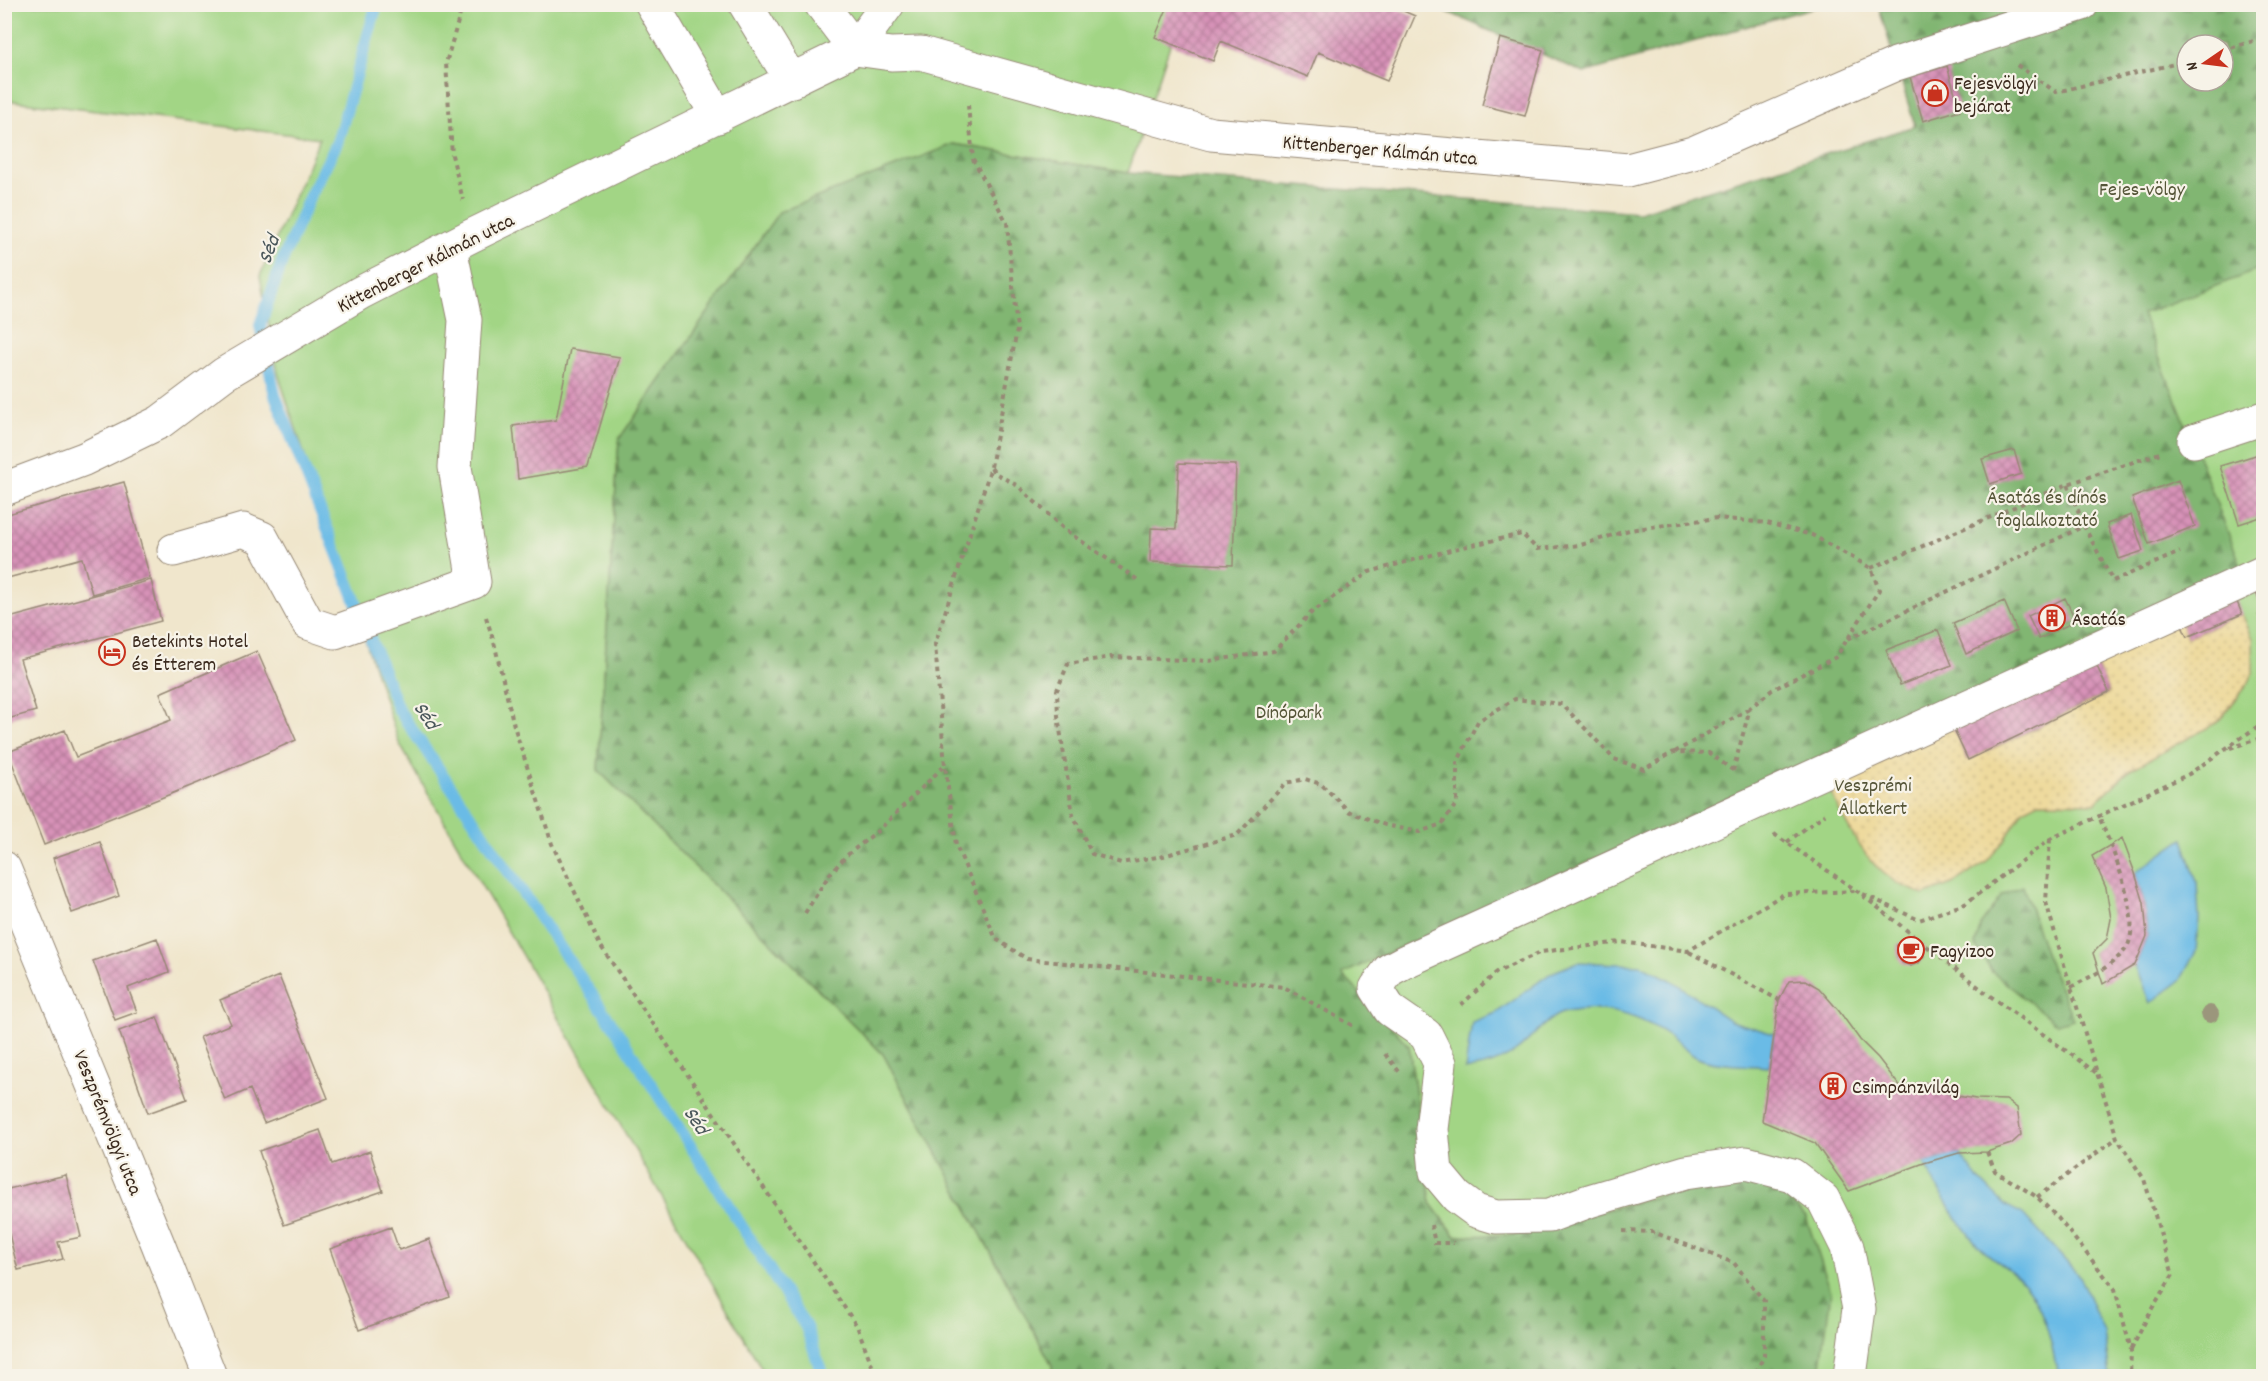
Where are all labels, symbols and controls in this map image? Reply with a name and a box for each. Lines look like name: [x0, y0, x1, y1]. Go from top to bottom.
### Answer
north arrow: [2175, 33, 2235, 93]
text: N: [2181, 59, 2205, 73]
place label: Fejesvölgyi bejárat: [1954, 71, 2037, 122]
shop icon: Fejesvölgyi bejárat: [1920, 78, 1950, 108]
street label: Kittenberger Kálmán utca: [1281, 130, 1479, 174]
park label: Fejes-völgy: [2099, 177, 2186, 205]
street label: Kittenberger Kálmán utca: [333, 208, 520, 321]
water label: Séd: [252, 229, 291, 269]
park label: Ásatás és dínós foglalkoztató: [1987, 485, 2107, 536]
building icon: Ásatás: [2037, 603, 2067, 633]
place label: Ásatás: [2072, 607, 2126, 635]
place label: Betekints Hotel és Étterem: [132, 629, 248, 680]
hotel icon: Betekints Hotel és Étterem: [97, 637, 127, 667]
water label: Séd: [404, 697, 446, 739]
park label: Dínópark: [1256, 700, 1322, 728]
park label: Veszprémi Állatkert: [1834, 773, 1912, 824]
cafe icon: Fagyizoo: [1896, 935, 1926, 965]
place label: Fagyizoo: [1930, 939, 1994, 967]
street label: Veszprémvölgyi utca: [64, 1047, 148, 1200]
building icon: Csimpánzvilág: [1818, 1071, 1848, 1101]
place label: Csimpánzvilág: [1852, 1075, 1959, 1103]
water label: Séd: [674, 1102, 716, 1144]

